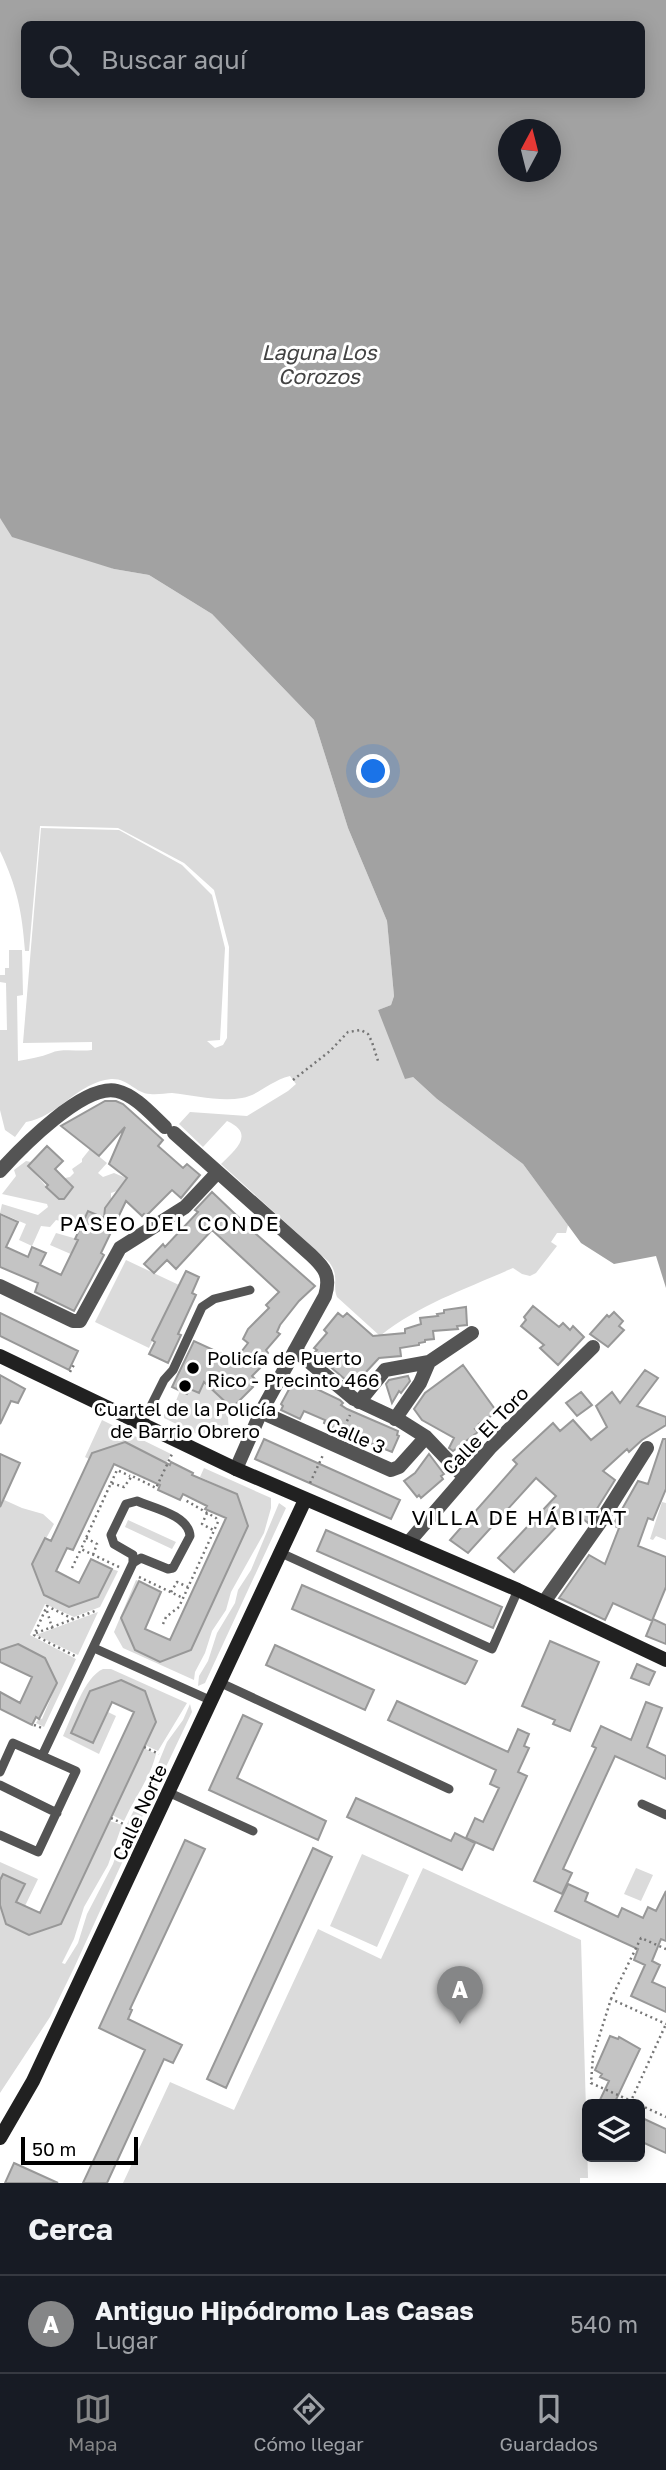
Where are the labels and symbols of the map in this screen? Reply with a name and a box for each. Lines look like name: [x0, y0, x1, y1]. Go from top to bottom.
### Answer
north arrow: [498, 119, 561, 182]
water label: Laguna Los Corozos: [261, 339, 377, 389]
your location: [356, 754, 390, 788]
district label: PASEO DEL CONDE: [60, 1210, 280, 1236]
place label: Policía de Puerto Rico - Precinto 466: [207, 1346, 379, 1391]
marker: Policía de Puerto Rico - Precinto 466: [185, 1360, 201, 1376]
marker: Cuartel de la Policía de Barrio Obrero: [177, 1378, 193, 1394]
street label: Calle El Toro: [437, 1381, 533, 1479]
place label: Cuartel de la Policía de Barrio Obrero: [94, 1397, 276, 1442]
street label: Calle 3: [323, 1412, 389, 1458]
district label: VILLA DE HÁBITAT: [412, 1504, 628, 1530]
street label: Calle Norte: [107, 1760, 171, 1864]
pin: A: [437, 1966, 483, 2024]
scale bar: [21, 2134, 138, 2166]

